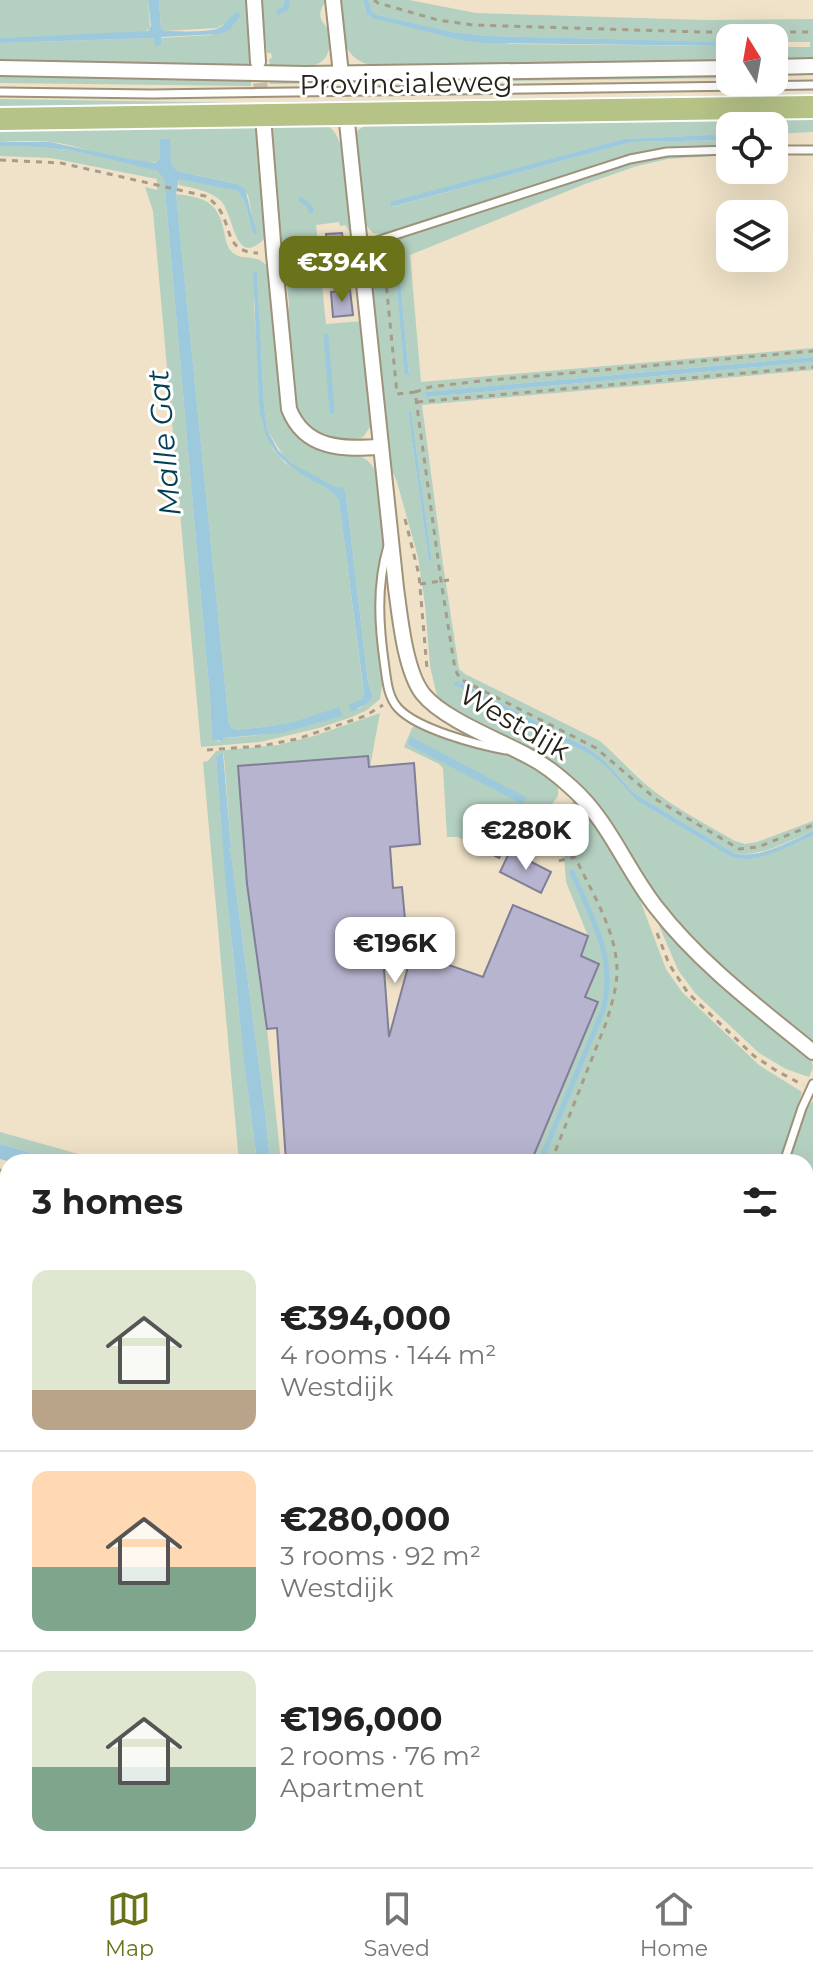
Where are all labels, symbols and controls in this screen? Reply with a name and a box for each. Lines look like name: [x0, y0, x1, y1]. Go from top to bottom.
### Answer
north arrow: [716, 24, 788, 96]
map controls: [716, 24, 788, 272]
street label: Provincialeweg: [299, 64, 513, 102]
button: locate: [716, 112, 788, 184]
button: layers: [716, 200, 788, 272]
pin: €394K: [286, 236, 398, 304]
text: €394K: [297, 246, 387, 278]
water label: Malle Gat: [139, 368, 189, 518]
street label: Westdijk: [454, 677, 577, 767]
pin: €280K: [470, 804, 582, 872]
text: €280K: [481, 814, 571, 846]
pin: €196K: [339, 917, 451, 985]
text: €196K: [353, 927, 437, 959]
icon: filters: [738, 1180, 782, 1224]
text: 3 homes: [32, 1181, 183, 1223]
text: €394,000: [280, 1297, 451, 1339]
icon: home: [96, 1302, 192, 1398]
text: 4 rooms · 144 m²: [280, 1339, 496, 1371]
text: Westdijk: [280, 1371, 393, 1403]
text: €280,000: [280, 1498, 450, 1540]
icon: home: [96, 1503, 192, 1599]
text: 3 rooms · 92 m²: [280, 1540, 481, 1572]
text: Westdijk: [280, 1572, 393, 1604]
text: €196,000: [280, 1698, 443, 1740]
icon: home: [96, 1703, 192, 1799]
text: 2 rooms · 76 m²: [280, 1740, 481, 1772]
text: Apartment: [280, 1772, 424, 1804]
tab: Map: [105, 1887, 154, 1962]
tab: Saved: [364, 1887, 430, 1962]
tab: Home: [640, 1887, 708, 1962]

